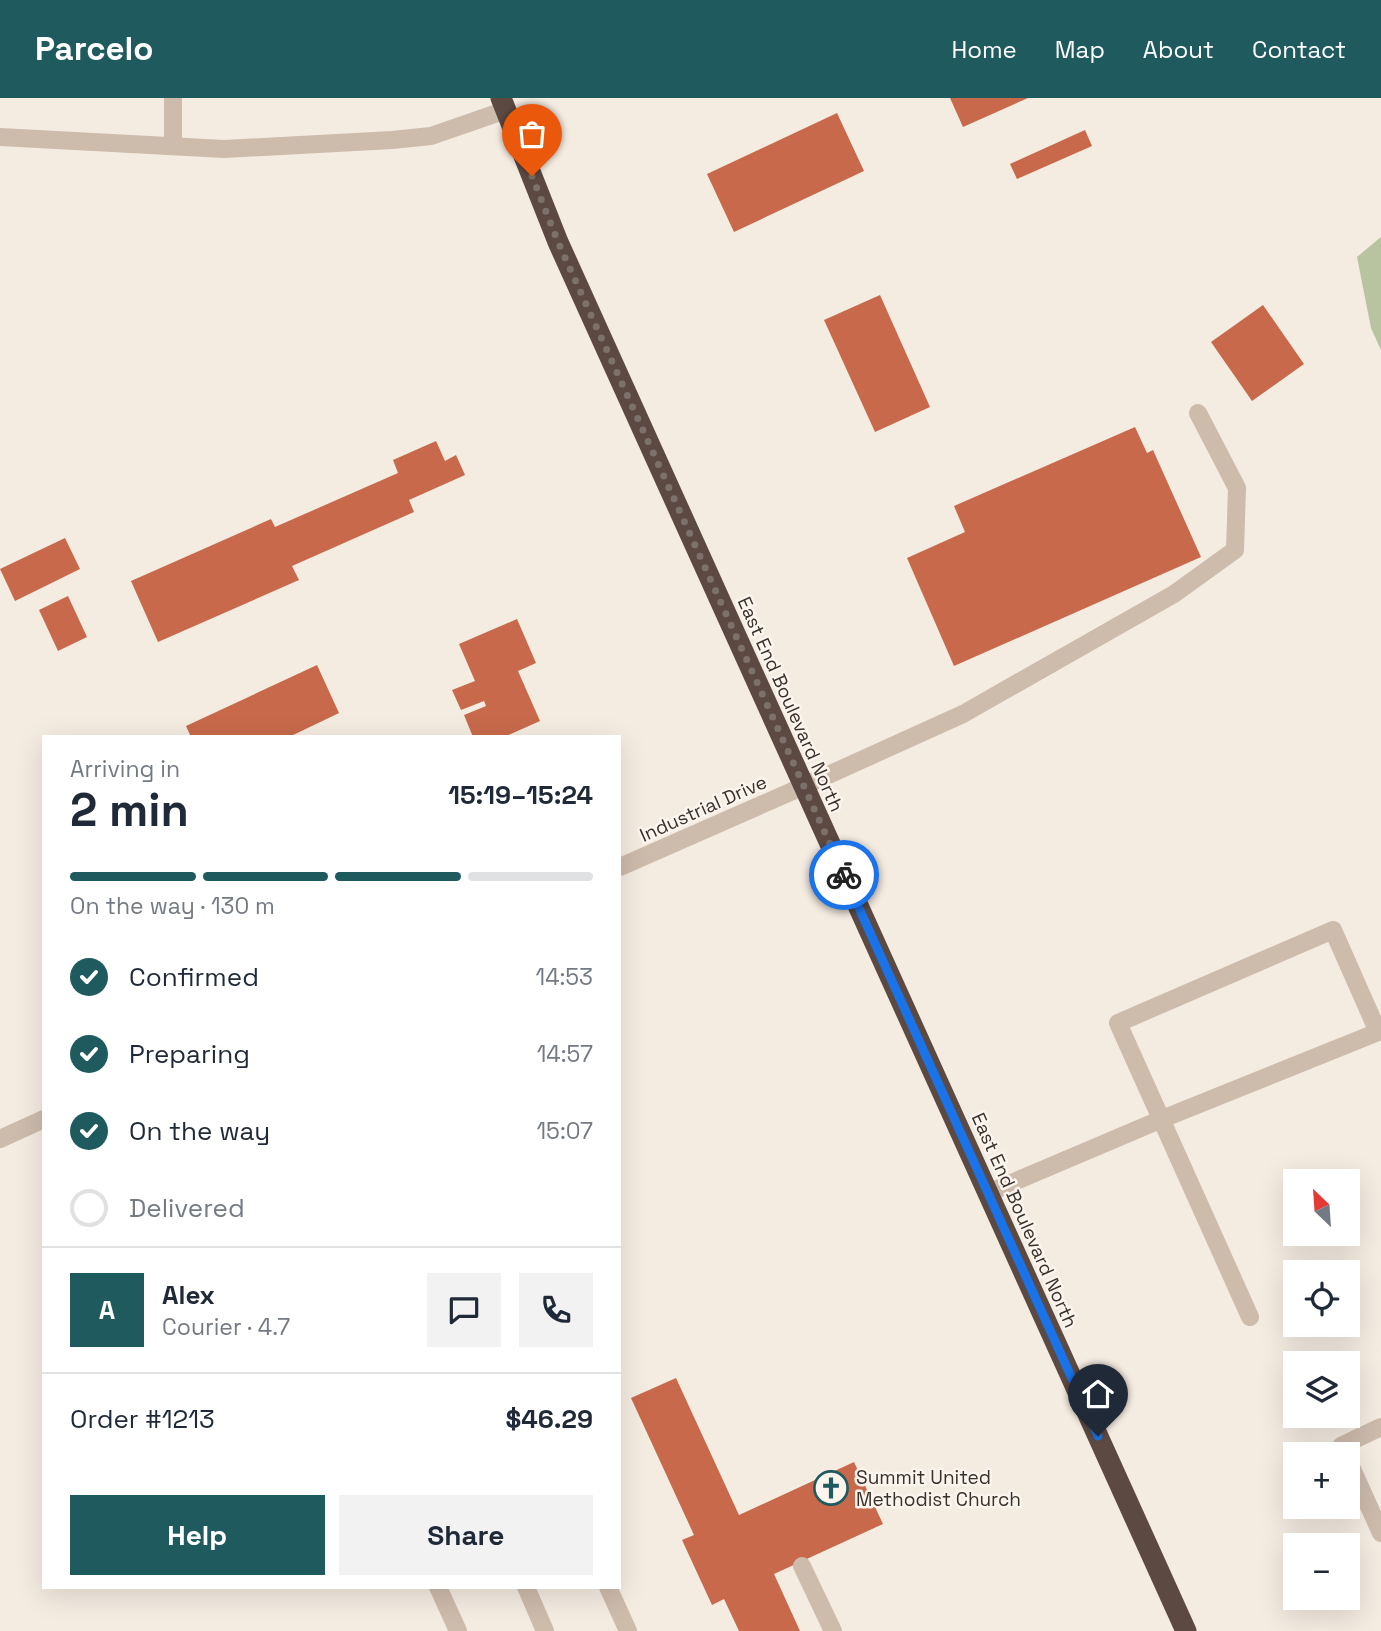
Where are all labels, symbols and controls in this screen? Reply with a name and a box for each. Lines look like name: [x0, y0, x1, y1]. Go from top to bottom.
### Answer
text: Parcelo: [35, 28, 154, 70]
text: Home: [951, 34, 1017, 65]
text: Map: [1055, 34, 1105, 65]
text: About: [1143, 34, 1214, 65]
text: Contact: [1252, 34, 1346, 65]
pin: [502, 104, 562, 176]
icon: bag: [513, 115, 551, 153]
street label: East End Boulevard North: [732, 593, 849, 816]
text: Arriving in: [70, 754, 180, 784]
street label: Industrial Drive: [636, 769, 771, 848]
text: 15:19–15:24: [448, 778, 593, 812]
text: 2 min: [70, 781, 189, 839]
courier: [809, 840, 879, 910]
icon: bike: [825, 856, 863, 894]
text: On the way · 130 m: [70, 891, 275, 921]
icon: check: [70, 958, 108, 996]
text: Confirmed: [129, 960, 259, 994]
text: 14:53: [536, 962, 593, 992]
icon: check: [70, 1035, 108, 1073]
text: Preparing: [129, 1037, 250, 1071]
text: 14:57: [537, 1039, 593, 1069]
street label: East End Boulevard North: [966, 1109, 1083, 1332]
icon: check: [70, 1112, 108, 1150]
text: On the way: [129, 1114, 270, 1148]
text: 15:07: [536, 1116, 593, 1146]
north arrow: [1283, 1169, 1360, 1246]
map controls: [1283, 1169, 1360, 1610]
text: Delivered: [129, 1191, 245, 1225]
button: locate: [1283, 1260, 1360, 1337]
button: chat: [427, 1273, 501, 1347]
button: phone: [519, 1273, 593, 1347]
text: Alex: [162, 1278, 215, 1312]
text: A: [99, 1293, 115, 1327]
text: Courier · 4.7: [162, 1312, 290, 1342]
button: layers: [1283, 1351, 1360, 1428]
pin: [1068, 1364, 1128, 1436]
icon: home: [1079, 1375, 1117, 1413]
text: Order #1213: [70, 1402, 215, 1436]
text: $46.29: [506, 1402, 593, 1436]
button: +: [1283, 1442, 1360, 1519]
place label: Summit United Methodist Church: [856, 1465, 1021, 1512]
church icon: Summit United Methodist Church: [812, 1469, 850, 1507]
button: Help: [70, 1495, 325, 1575]
button: Share: [339, 1495, 593, 1575]
button: −: [1283, 1533, 1360, 1610]

